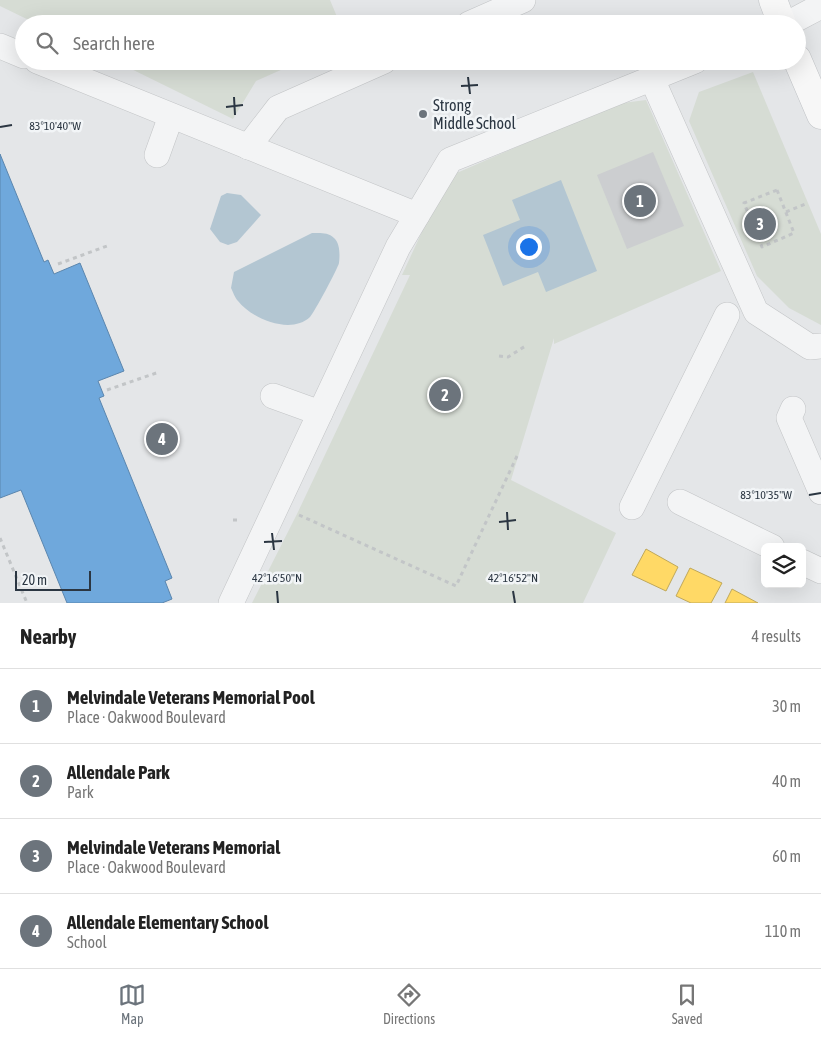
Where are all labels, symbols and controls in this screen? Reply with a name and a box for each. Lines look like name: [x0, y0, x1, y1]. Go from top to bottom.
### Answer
search box: [15, 15, 806, 70]
icon: search: [33, 29, 61, 57]
text: Search here: [73, 32, 155, 54]
place label: Strong Middle School: [433, 96, 517, 132]
marker: Strong Middle School: [417, 108, 429, 120]
text: 83°10'40"W: [29, 119, 81, 133]
pin: 1: [624, 182, 656, 220]
pin: 3: [744, 205, 776, 243]
your location: [516, 234, 542, 260]
pin: 2: [429, 376, 461, 414]
pin: 4: [146, 420, 178, 458]
text: 83°10'35"W: [740, 488, 792, 502]
map controls: [761, 543, 806, 588]
button: layers: [761, 543, 806, 588]
scale bar: [15, 568, 91, 591]
text: 42°16'50"N: [252, 571, 302, 585]
text: 42°16'52"N: [488, 571, 538, 585]
text: 20 m: [22, 572, 47, 588]
text: Nearby: [20, 624, 76, 648]
text: 4 results: [751, 627, 801, 645]
text: Melvindale Veterans Memorial Pool: [67, 686, 315, 708]
text: 1: [32, 697, 40, 715]
text: 30 m: [772, 697, 801, 715]
text: Place · Oakwood Boulevard: [67, 708, 226, 726]
text: Allendale Park: [67, 761, 170, 783]
text: 2: [32, 772, 40, 790]
text: 40 m: [772, 772, 801, 790]
text: Park: [67, 783, 94, 801]
text: Melvindale Veterans Memorial: [67, 836, 280, 858]
text: 3: [32, 847, 40, 865]
text: 60 m: [772, 847, 801, 865]
text: Place · Oakwood Boulevard: [67, 858, 226, 876]
text: Allendale Elementary School: [67, 911, 269, 933]
text: 4: [32, 922, 40, 940]
text: 110 m: [765, 922, 801, 940]
text: School: [67, 933, 107, 951]
tab: Map: [118, 981, 146, 1027]
tab: Directions: [383, 981, 435, 1027]
tab: Saved: [672, 981, 703, 1027]

